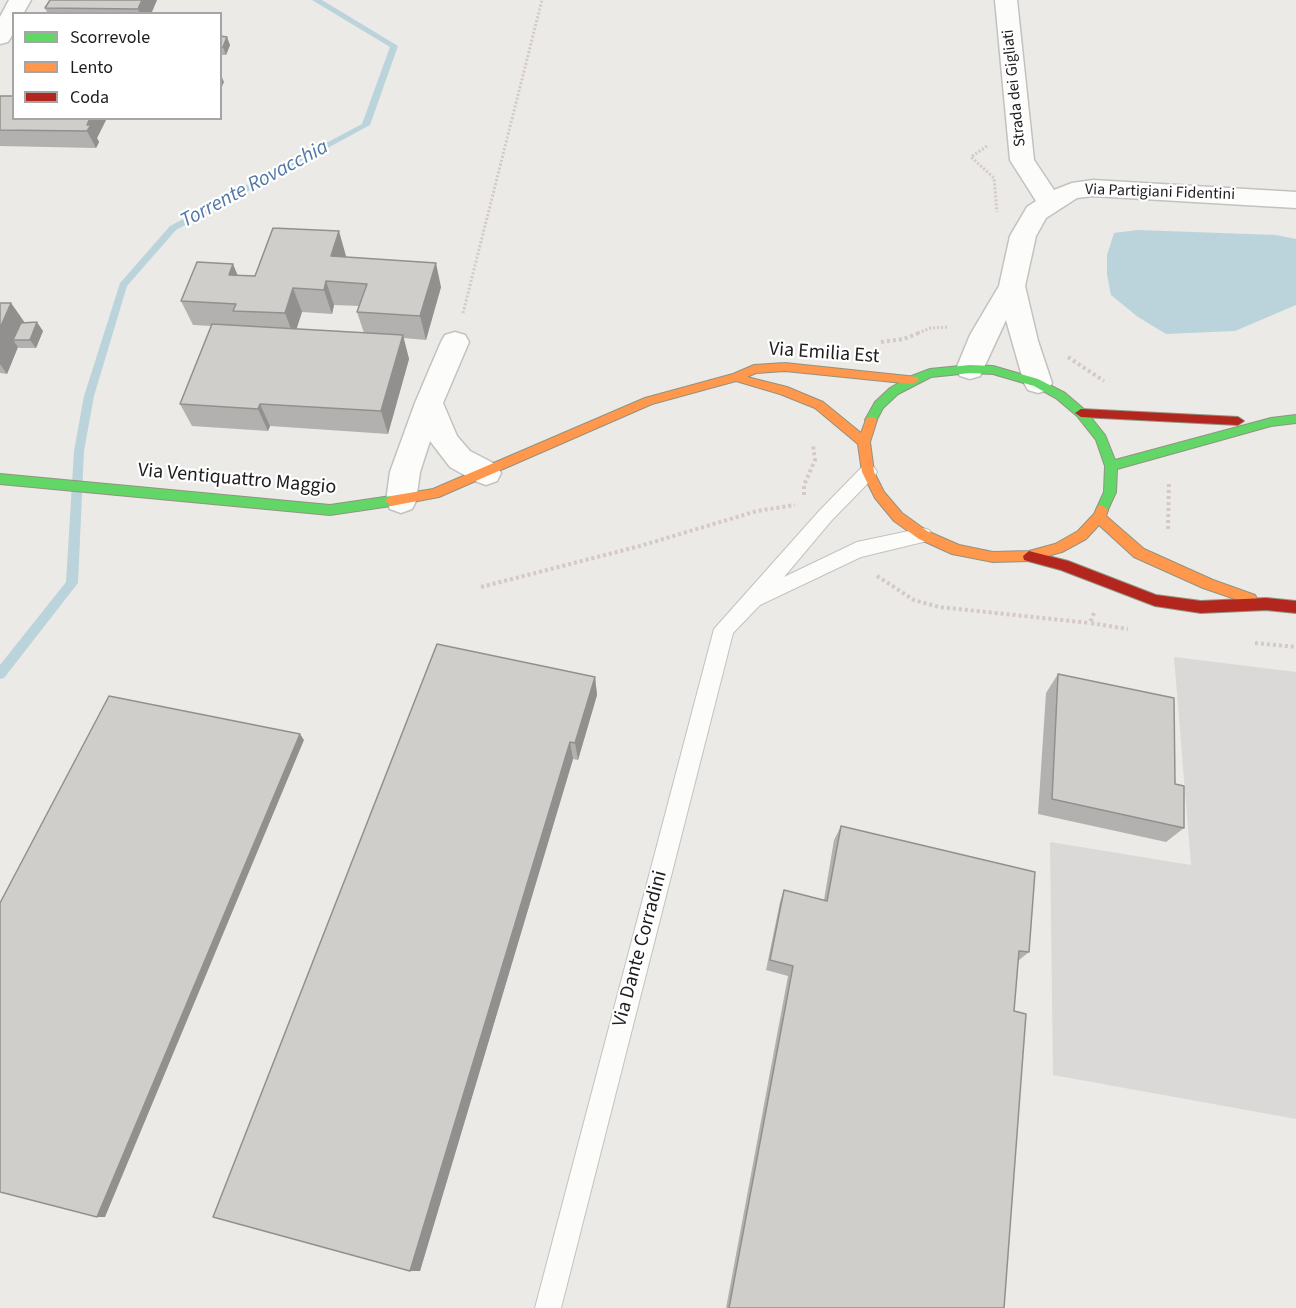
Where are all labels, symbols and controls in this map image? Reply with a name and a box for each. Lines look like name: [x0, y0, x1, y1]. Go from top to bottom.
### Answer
legend: [12, 12, 222, 120]
text: Scorrevole: [70, 25, 150, 50]
street label: Strada dei Gigliati: [999, 28, 1031, 148]
text: Lento: [70, 55, 113, 80]
text: Coda: [70, 85, 109, 110]
water label: Torrente Rovacchia: [177, 135, 333, 235]
street label: Via Partigiani Fidentini: [1085, 181, 1235, 205]
street label: Via Emilia Est: [768, 338, 880, 370]
street label: Via Ventiquattro Maggio: [137, 459, 337, 501]
street label: Via Dante Corradini: [609, 868, 673, 1030]

